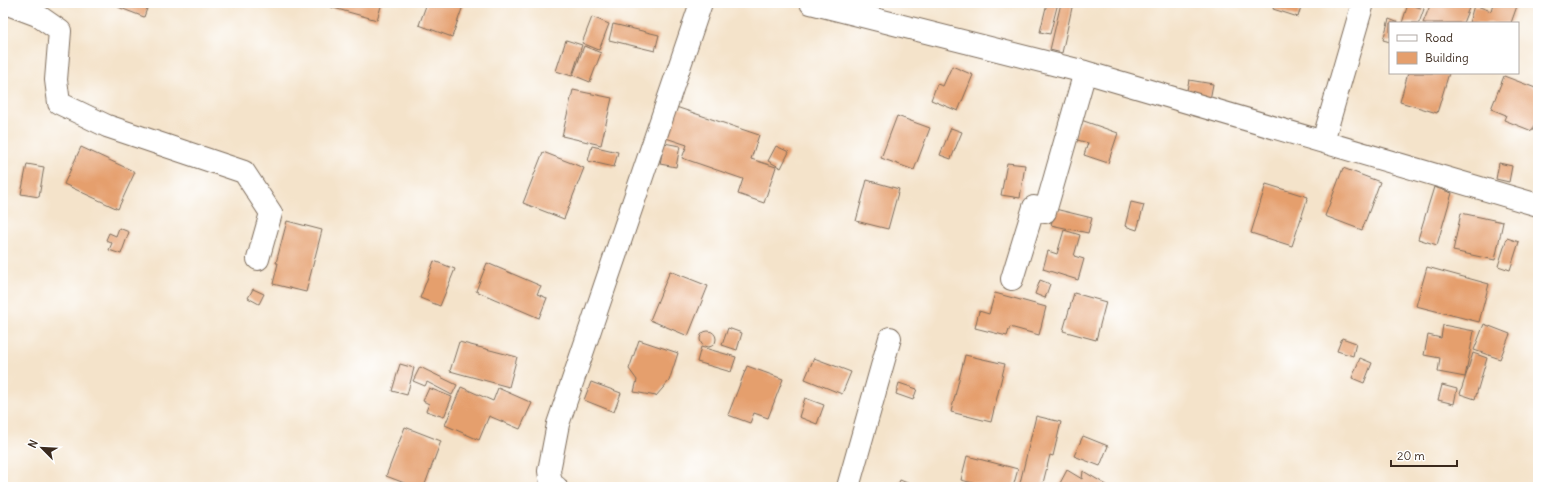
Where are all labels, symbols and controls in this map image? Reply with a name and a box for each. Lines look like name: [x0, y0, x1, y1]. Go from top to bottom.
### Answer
legend: [1389, 22, 1519, 74]
text: Road: [1425, 30, 1453, 45]
text: Building: [1425, 50, 1469, 65]
north arrow: [22, 428, 62, 468]
text: N: [25, 438, 41, 450]
scale bar: [1391, 442, 1457, 468]
text: 20 m: [1397, 448, 1425, 463]

